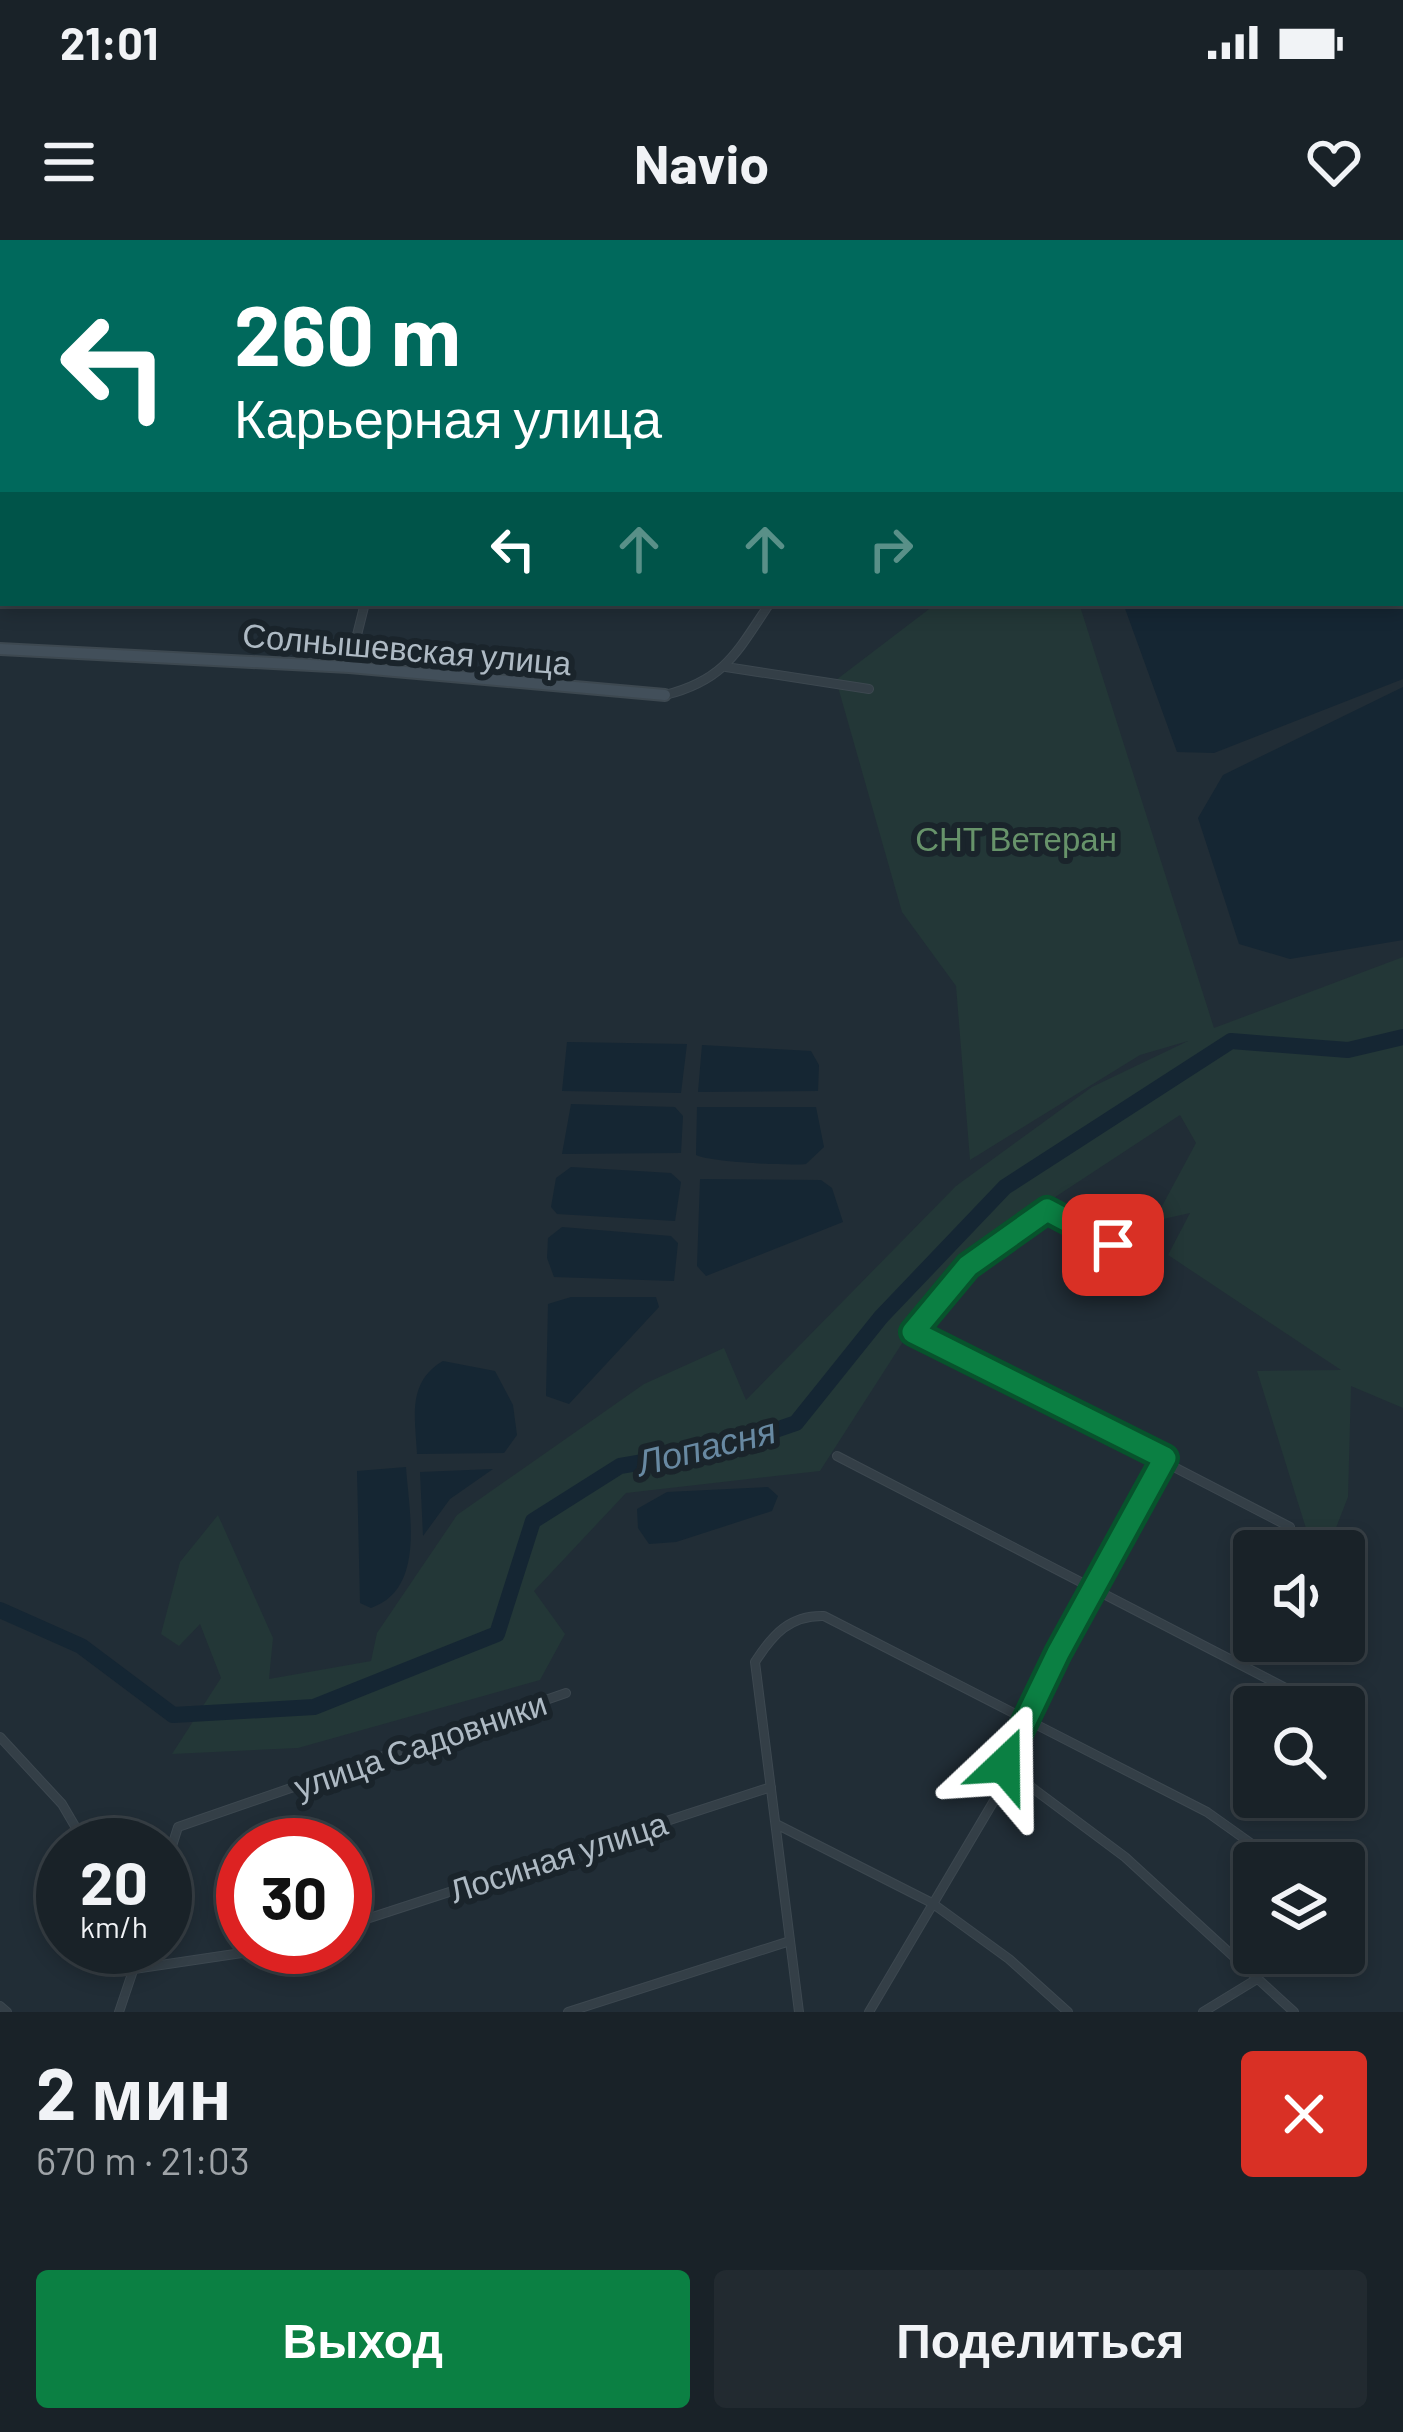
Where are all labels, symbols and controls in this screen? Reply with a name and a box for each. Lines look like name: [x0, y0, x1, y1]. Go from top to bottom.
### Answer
text: 21:01: [60, 15, 158, 69]
icon: menu: [36, 129, 102, 195]
icon: heart: [1301, 129, 1367, 195]
text: Navio: [634, 130, 769, 195]
text: 260 m: [234, 282, 461, 383]
icon: left: [36, 288, 192, 444]
text: Карьерная улица: [234, 384, 662, 449]
icon: left: [480, 516, 546, 582]
icon: ahead: [606, 516, 672, 582]
icon: ahead: [732, 516, 798, 582]
icon: right: [858, 516, 924, 582]
street label: Солнышевская улица: [241, 614, 574, 682]
park label: СНТ Ветеран: [915, 818, 1117, 858]
pin: [1062, 1194, 1164, 1296]
icon: arrive: [1080, 1212, 1146, 1278]
water label: Лопасня: [630, 1407, 780, 1483]
map controls: [1233, 1530, 1365, 1974]
button: sound: [1233, 1530, 1365, 1662]
street label: улица Садовники: [288, 1682, 552, 1806]
button: search: [1233, 1686, 1365, 1818]
position arrow: [941, 1702, 1067, 1828]
street label: Лосиная улица: [444, 1802, 673, 1910]
speed limit sign: 30: [216, 1818, 372, 1974]
button: layers: [1233, 1842, 1365, 1974]
text: 20: [80, 1845, 148, 1917]
text: km/h: [80, 1908, 148, 1944]
text: 2 мин: [36, 2048, 232, 2134]
button: close: [1241, 2051, 1367, 2177]
text: 670 m · 21:03: [36, 2136, 250, 2183]
button: Выход: [36, 2270, 690, 2408]
button: Поделиться: [714, 2270, 1367, 2408]

